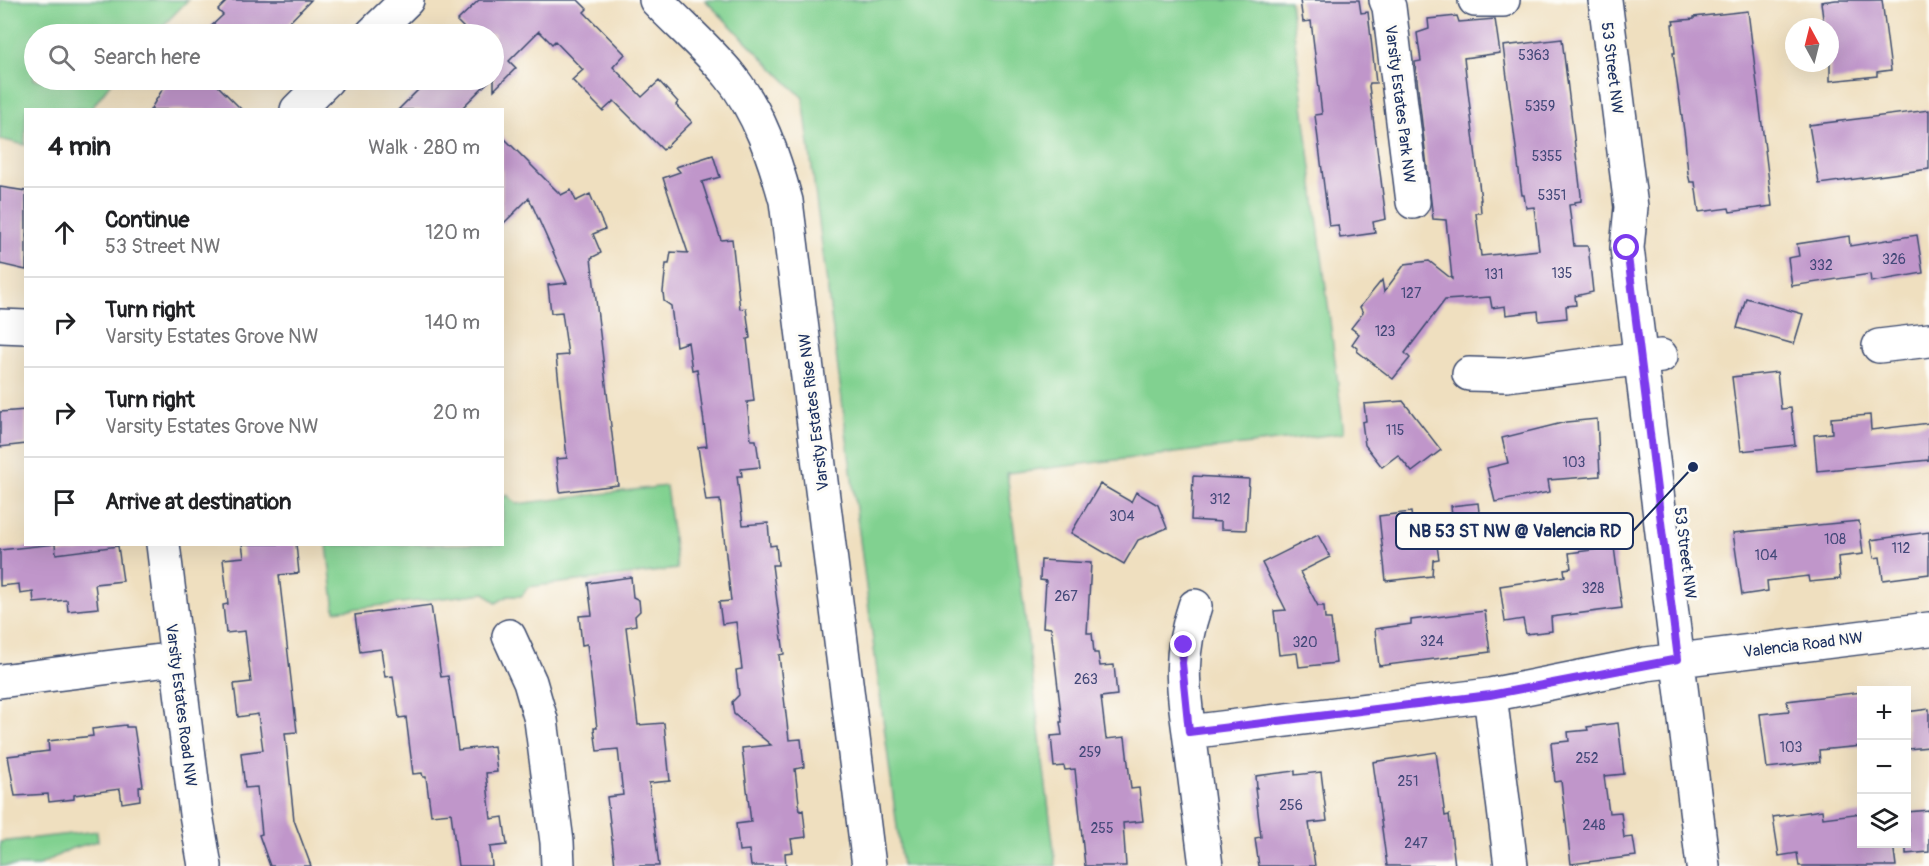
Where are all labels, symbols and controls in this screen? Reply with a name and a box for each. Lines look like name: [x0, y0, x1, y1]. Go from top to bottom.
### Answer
north arrow: [1785, 18, 1839, 72]
street label: 53 Street NW: [1596, 21, 1628, 115]
search box: [24, 24, 504, 90]
street label: Varsity Estates Park NW: [1380, 24, 1420, 184]
icon: search: [45, 41, 78, 74]
text: Search here: [93, 43, 200, 71]
house number: 5363: [1518, 47, 1550, 64]
house number: 5359: [1525, 98, 1555, 115]
text: 4 min: [48, 131, 111, 163]
text: Walk · 280 m: [368, 135, 480, 160]
house number: 5355: [1532, 148, 1562, 165]
house number: 5351: [1538, 187, 1566, 204]
text: Continue: [105, 206, 189, 234]
icon: ahead: [48, 216, 81, 249]
text: 120 m: [425, 220, 480, 245]
text: 53 Street NW: [105, 234, 221, 259]
route start: [1613, 234, 1639, 260]
house number: 326: [1882, 251, 1906, 268]
house number: 332: [1809, 257, 1833, 274]
house number: 135: [1552, 265, 1572, 282]
house number: 131: [1485, 266, 1503, 283]
house number: 127: [1401, 285, 1422, 302]
text: Turn right: [105, 296, 195, 324]
icon: right: [48, 306, 81, 339]
text: 140 m: [425, 310, 480, 335]
house number: 123: [1375, 323, 1396, 340]
text: Varsity Estates Grove NW: [105, 324, 319, 349]
street label: Varsity Estates Rise NW: [794, 332, 834, 492]
text: Turn right: [105, 386, 195, 414]
icon: right: [48, 396, 81, 429]
text: 20 m: [433, 400, 480, 425]
text: Varsity Estates Grove NW: [105, 414, 319, 439]
house number: 115: [1386, 422, 1404, 439]
house number: 103: [1563, 454, 1586, 471]
icon: arrive: [48, 486, 81, 519]
text: Arrive at destination: [105, 488, 291, 516]
house number: 312: [1209, 491, 1231, 508]
street label: 53 Street NW: [1669, 506, 1701, 600]
house number: 304: [1109, 508, 1135, 525]
callout: NB 53 ST NW @ Valencia RD: [1396, 513, 1633, 549]
text: NB 53 ST NW @ Valencia RD: [1409, 520, 1621, 543]
house number: 108: [1824, 531, 1846, 548]
house number: 112: [1892, 540, 1911, 557]
house number: 104: [1754, 547, 1778, 564]
house number: 328: [1582, 580, 1604, 597]
house number: 267: [1054, 588, 1078, 605]
street label: Varsity Estates Road NW: [161, 622, 201, 788]
street label: Valencia Road NW: [1742, 628, 1864, 662]
route end: [1170, 631, 1196, 657]
house number: 324: [1420, 633, 1444, 650]
house number: 320: [1292, 634, 1318, 651]
house number: 263: [1074, 671, 1098, 688]
map controls: [1857, 686, 1911, 848]
button: +: [1857, 686, 1911, 740]
house number: 103: [1780, 739, 1803, 756]
button: −: [1857, 740, 1911, 794]
house number: 259: [1079, 744, 1101, 761]
house number: 252: [1575, 750, 1599, 767]
house number: 251: [1398, 773, 1418, 790]
button: layers: [1857, 794, 1911, 848]
house number: 256: [1279, 797, 1303, 814]
house number: 248: [1582, 817, 1606, 834]
house number: 255: [1090, 820, 1114, 837]
house number: 247: [1404, 835, 1428, 852]

